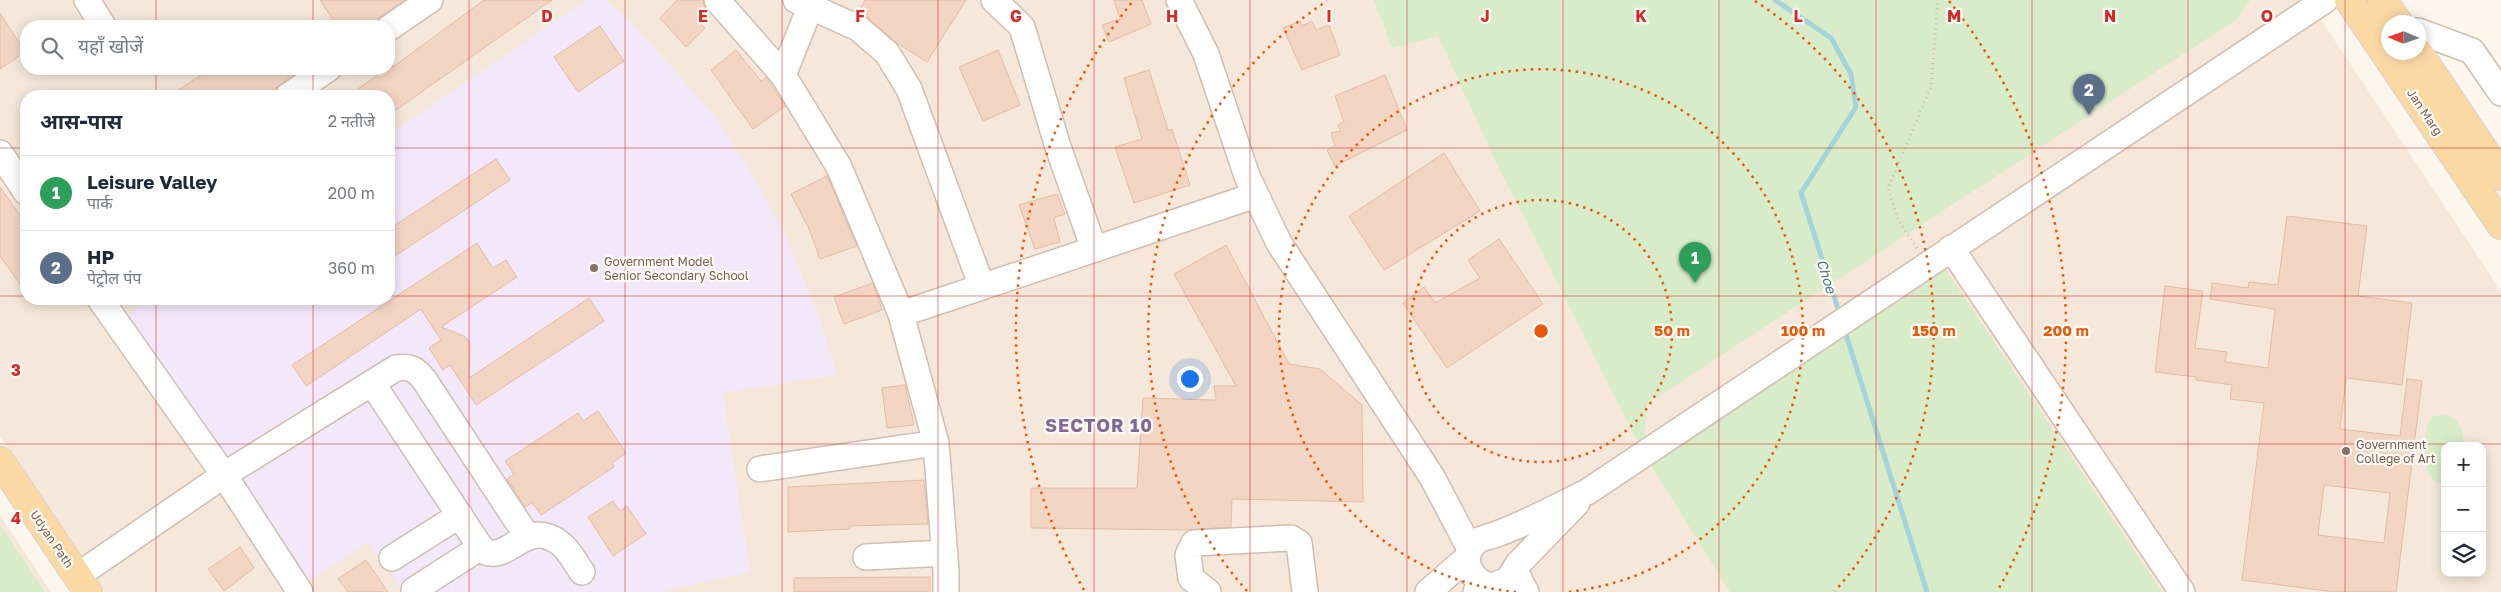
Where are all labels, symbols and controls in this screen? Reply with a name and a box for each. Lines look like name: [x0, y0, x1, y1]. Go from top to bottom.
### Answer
text: D: [541, 6, 553, 26]
text: E: [698, 6, 708, 26]
text: F: [855, 6, 865, 26]
text: G: [1010, 6, 1022, 26]
text: H: [1166, 6, 1178, 26]
text: I: [1326, 6, 1332, 26]
text: J: [1480, 6, 1490, 26]
text: K: [1635, 6, 1647, 26]
text: L: [1793, 6, 1803, 26]
text: M: [1947, 6, 1961, 26]
text: N: [2104, 6, 2116, 26]
text: O: [2261, 6, 2273, 26]
north arrow: [2381, 15, 2426, 60]
search box: [20, 20, 395, 75]
icon: search: [38, 34, 66, 62]
text: यहाँ खोजें: [78, 34, 143, 57]
pin: 2: [2073, 74, 2105, 115]
street label: Jan Marg: [2404, 86, 2446, 138]
text: आस-पास: [40, 108, 122, 134]
text: 2 नतीजे: [328, 111, 375, 131]
text: Leisure Valley: [87, 170, 217, 193]
text: 1: [52, 183, 60, 203]
text: 200 m: [328, 183, 375, 203]
text: पार्क: [87, 193, 113, 213]
pin: 1: [1679, 242, 1711, 283]
text: HP: [87, 245, 114, 268]
place label: Government Model Senior Secondary School: [604, 254, 749, 283]
water label: Choe: [1814, 257, 1841, 296]
text: 2: [51, 258, 61, 278]
text: 360 m: [328, 258, 375, 278]
marker: Government Model Senior Secondary School: [588, 262, 600, 274]
text: पेट्रोल पंप: [87, 268, 141, 288]
text: 50 m: [1654, 321, 1690, 339]
text: 100 m: [1781, 321, 1825, 339]
text: 150 m: [1912, 321, 1956, 339]
text: 200 m: [2043, 321, 2089, 339]
centre of rings: [1532, 322, 1550, 340]
text: 3: [11, 360, 21, 380]
your location: [1177, 366, 1203, 392]
district label: SECTOR 10: [1045, 414, 1153, 436]
place label: Government College of Art: [2356, 437, 2436, 466]
map controls: [2441, 442, 2486, 577]
button: +: [2441, 442, 2486, 487]
marker: Government College of Art: [2340, 445, 2352, 457]
button: −: [2441, 487, 2486, 532]
street label: Udyan Path: [27, 507, 77, 571]
text: 4: [11, 508, 21, 528]
button: layers: [2441, 532, 2486, 577]

